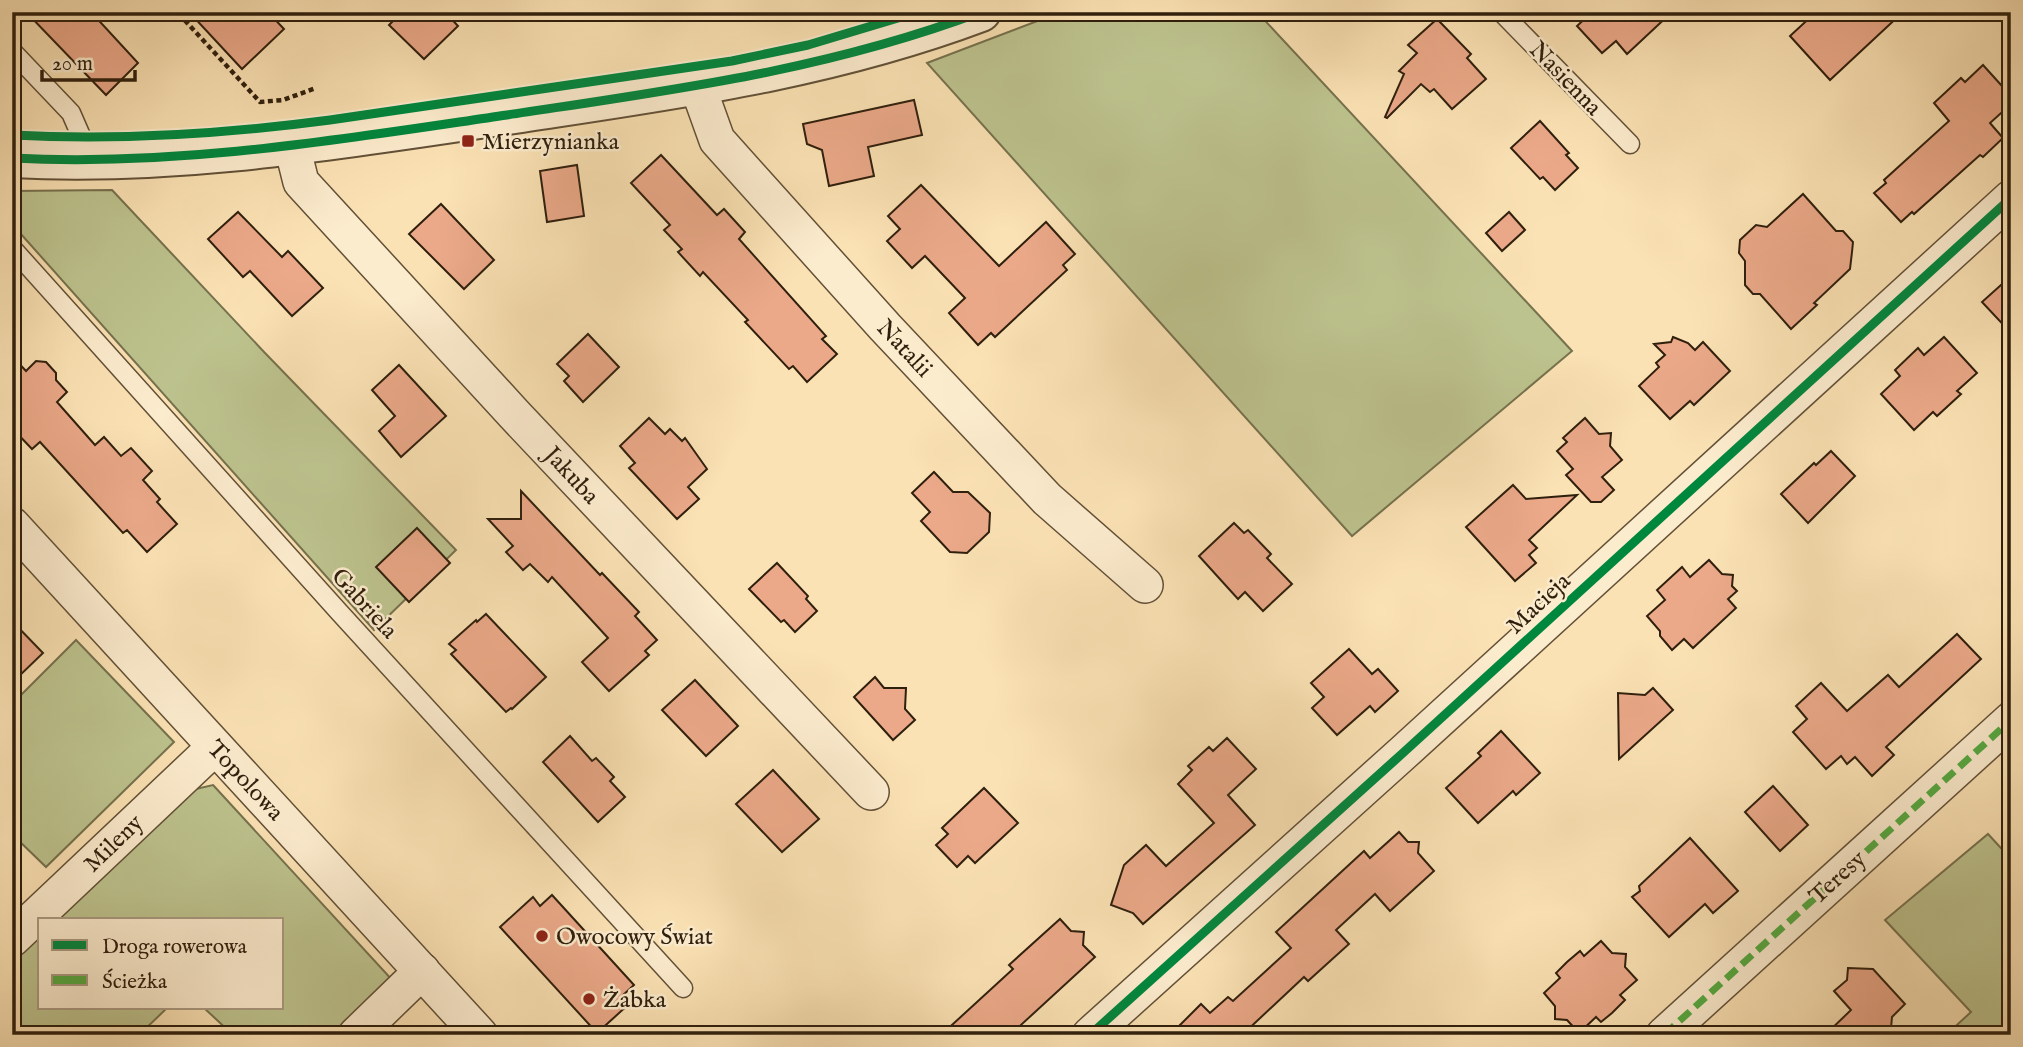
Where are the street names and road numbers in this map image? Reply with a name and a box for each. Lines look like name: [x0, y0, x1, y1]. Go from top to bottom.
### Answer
street label: Nasienna: [1522, 35, 1609, 123]
street label: Natalii: [869, 313, 939, 385]
street label: Jakuba: [534, 438, 606, 512]
street label: Gabriela: [324, 562, 404, 647]
street label: Macieja: [1500, 566, 1578, 642]
street label: Topolowa: [200, 734, 291, 828]
street label: Mileny: [78, 808, 150, 880]
street label: Teresy: [1803, 844, 1873, 912]

